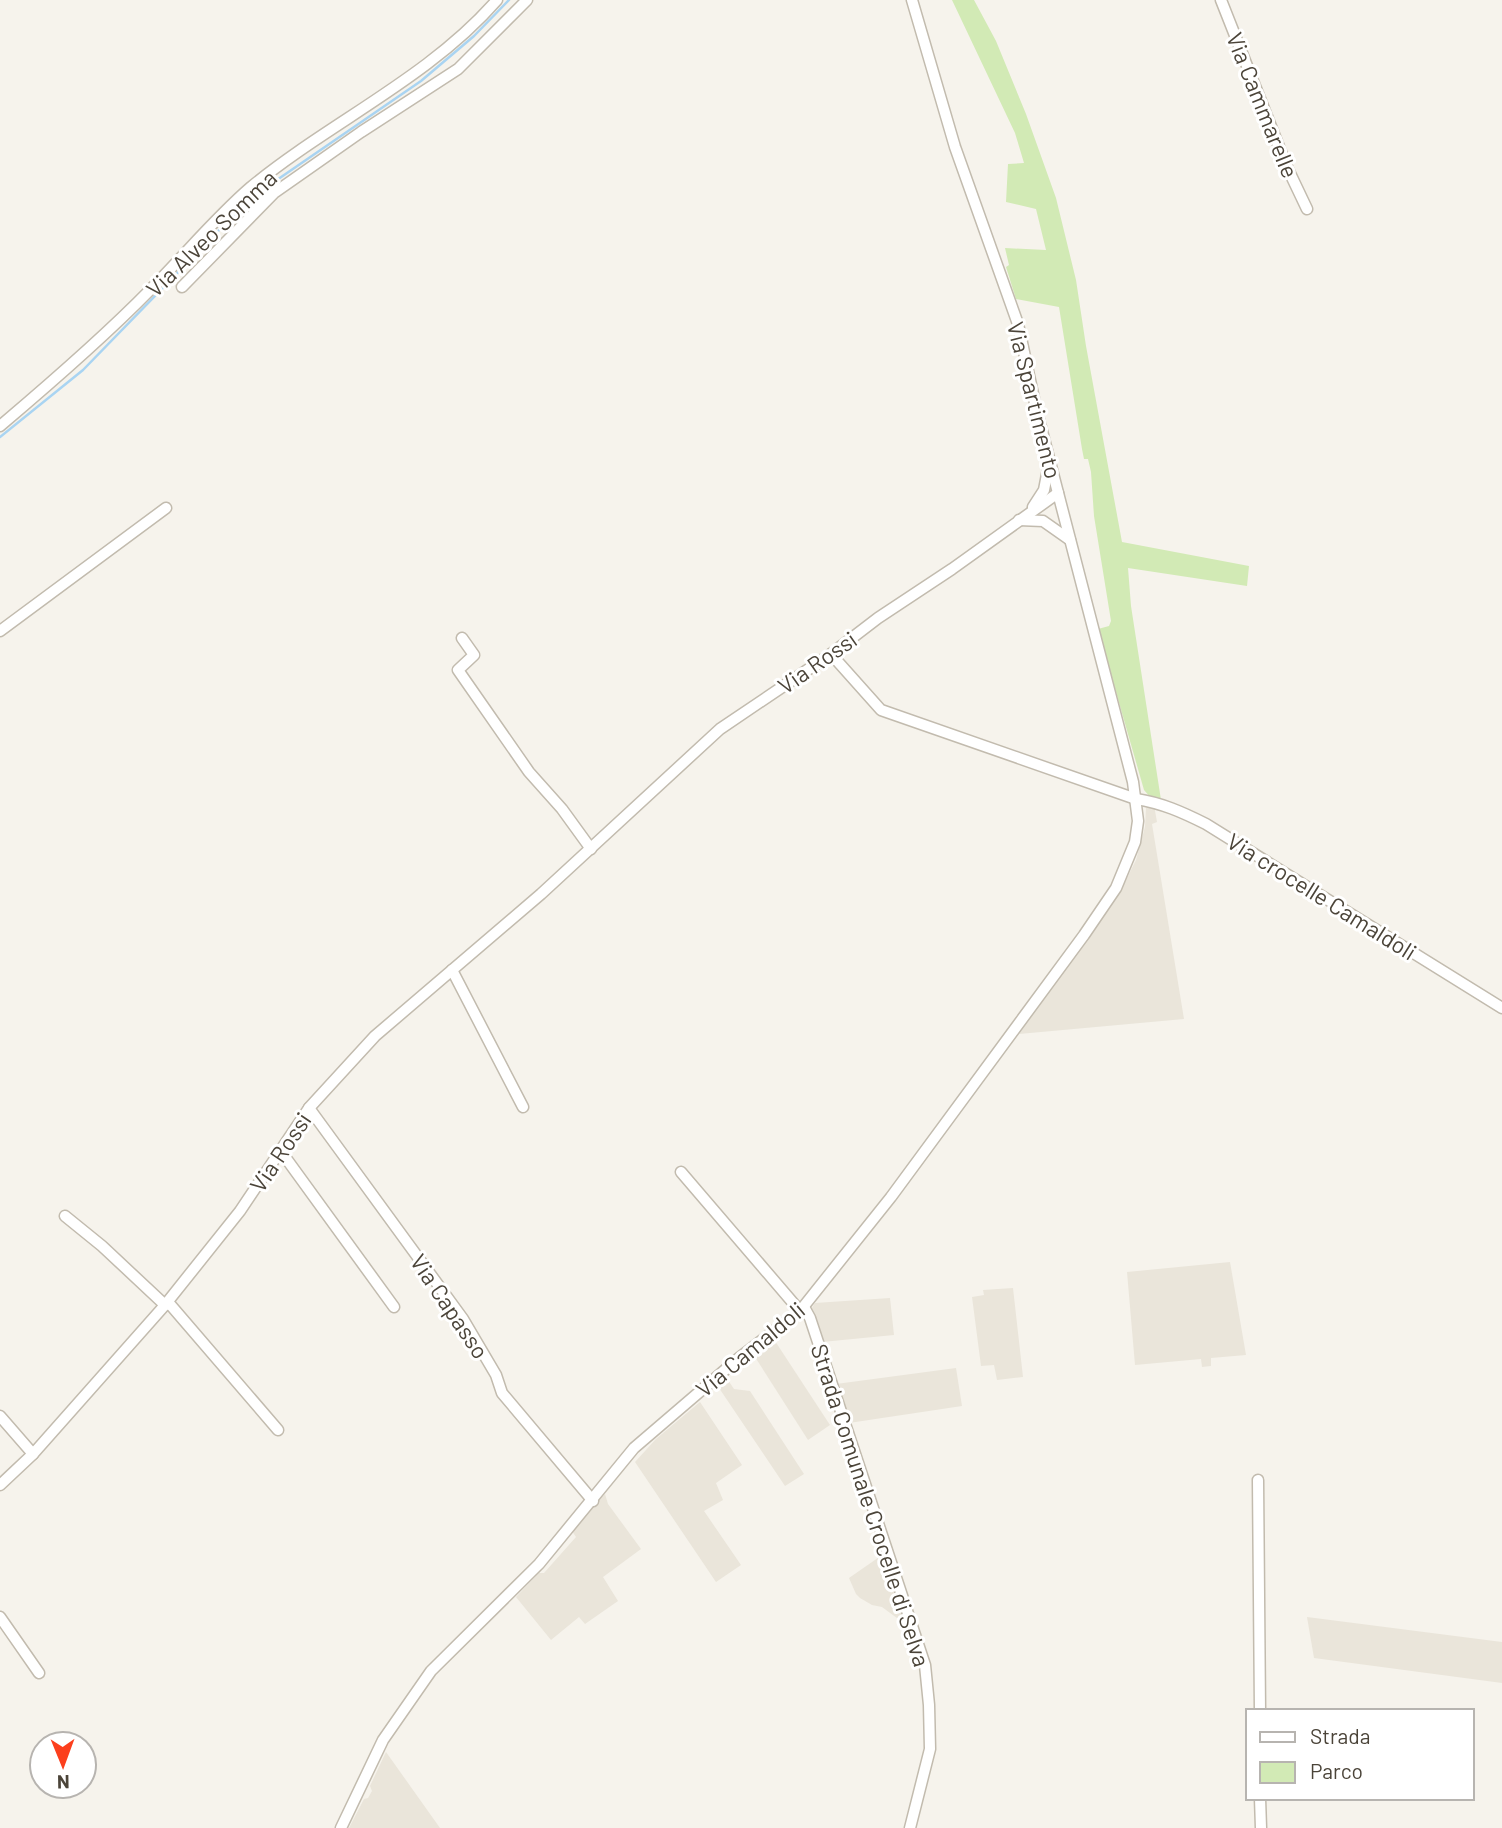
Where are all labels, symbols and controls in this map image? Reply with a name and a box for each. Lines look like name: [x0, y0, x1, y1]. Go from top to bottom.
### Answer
street label: Via Cammarelle: [1221, 28, 1305, 182]
street label: Via Alveo Somma: [140, 164, 282, 302]
street label: Via Spartimento: [1002, 319, 1068, 481]
street label: Via Rossi: [772, 625, 862, 699]
street label: Via crocelle Camaldoli: [1222, 826, 1422, 966]
street label: Via Rossi: [243, 1107, 317, 1197]
street label: Via Capasso: [405, 1248, 495, 1364]
street label: Via Camaldoli: [690, 1295, 810, 1403]
street label: Strada Comunale Crocelle di Selva: [806, 1340, 936, 1670]
legend: [1246, 1709, 1474, 1800]
text: Strada: [1310, 1723, 1370, 1748]
north arrow: [28, 1730, 98, 1800]
text: Parco: [1310, 1758, 1363, 1783]
text: N: [57, 1771, 70, 1794]

